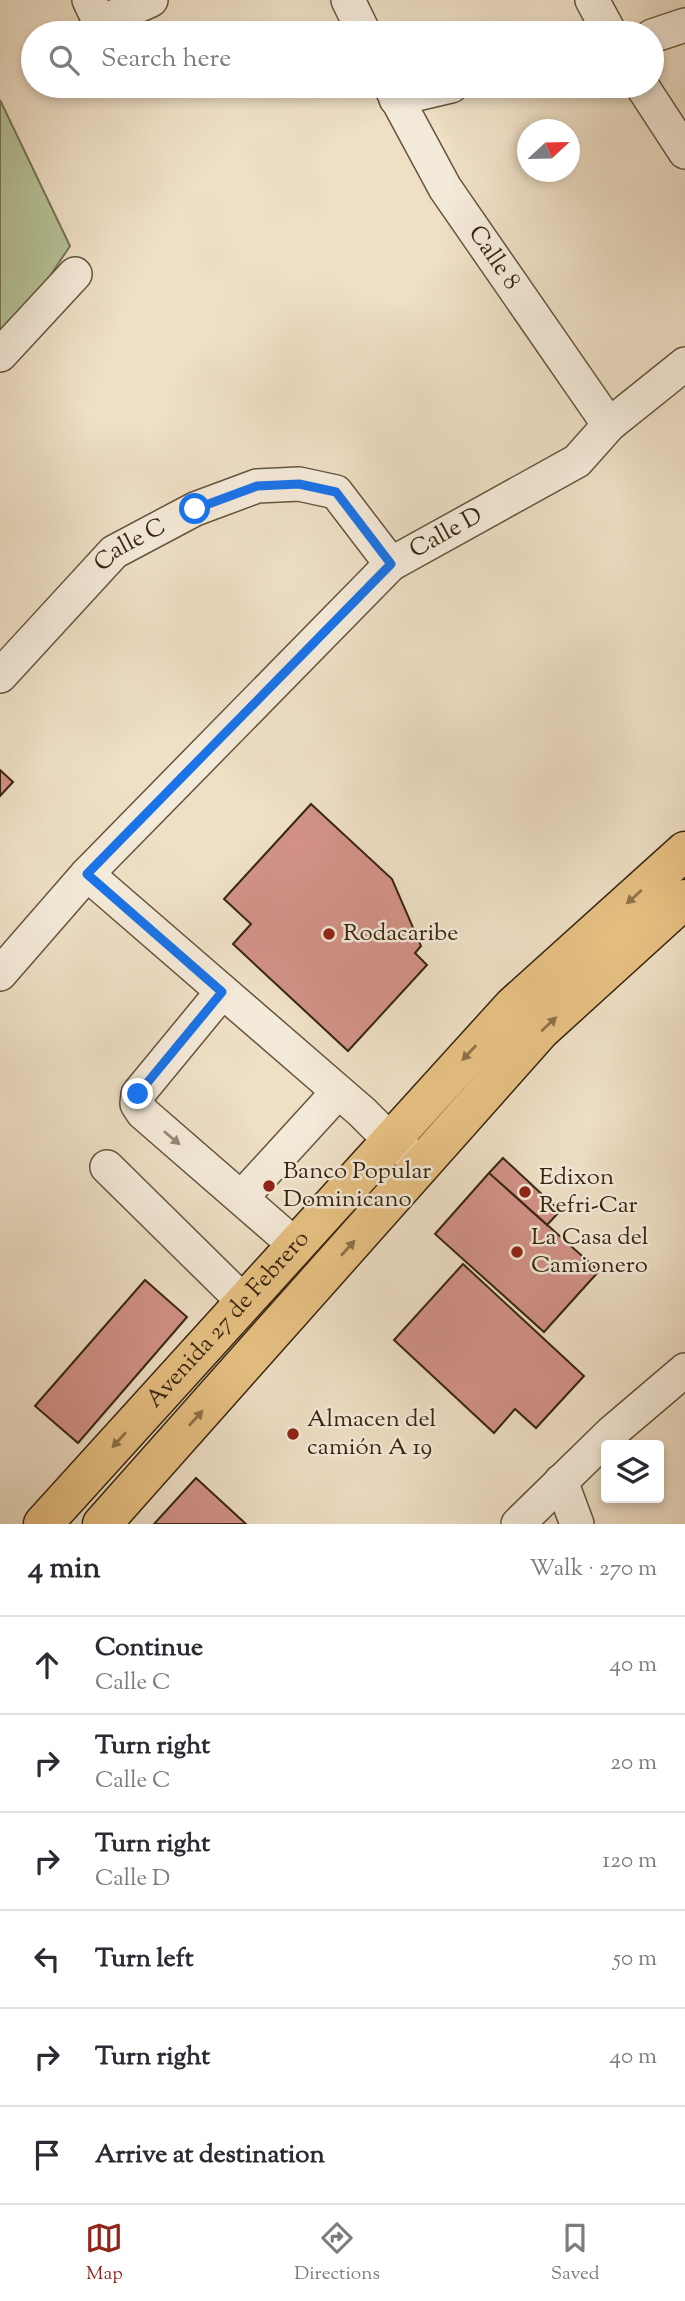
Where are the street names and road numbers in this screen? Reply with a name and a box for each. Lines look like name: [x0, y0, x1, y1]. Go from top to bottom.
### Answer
street label: Calle 8: [459, 219, 528, 297]
street label: Calle D: [404, 499, 489, 567]
street label: Calle C: [87, 510, 172, 580]
street label: Avenida 27 de Febrero: [139, 1223, 318, 1416]

